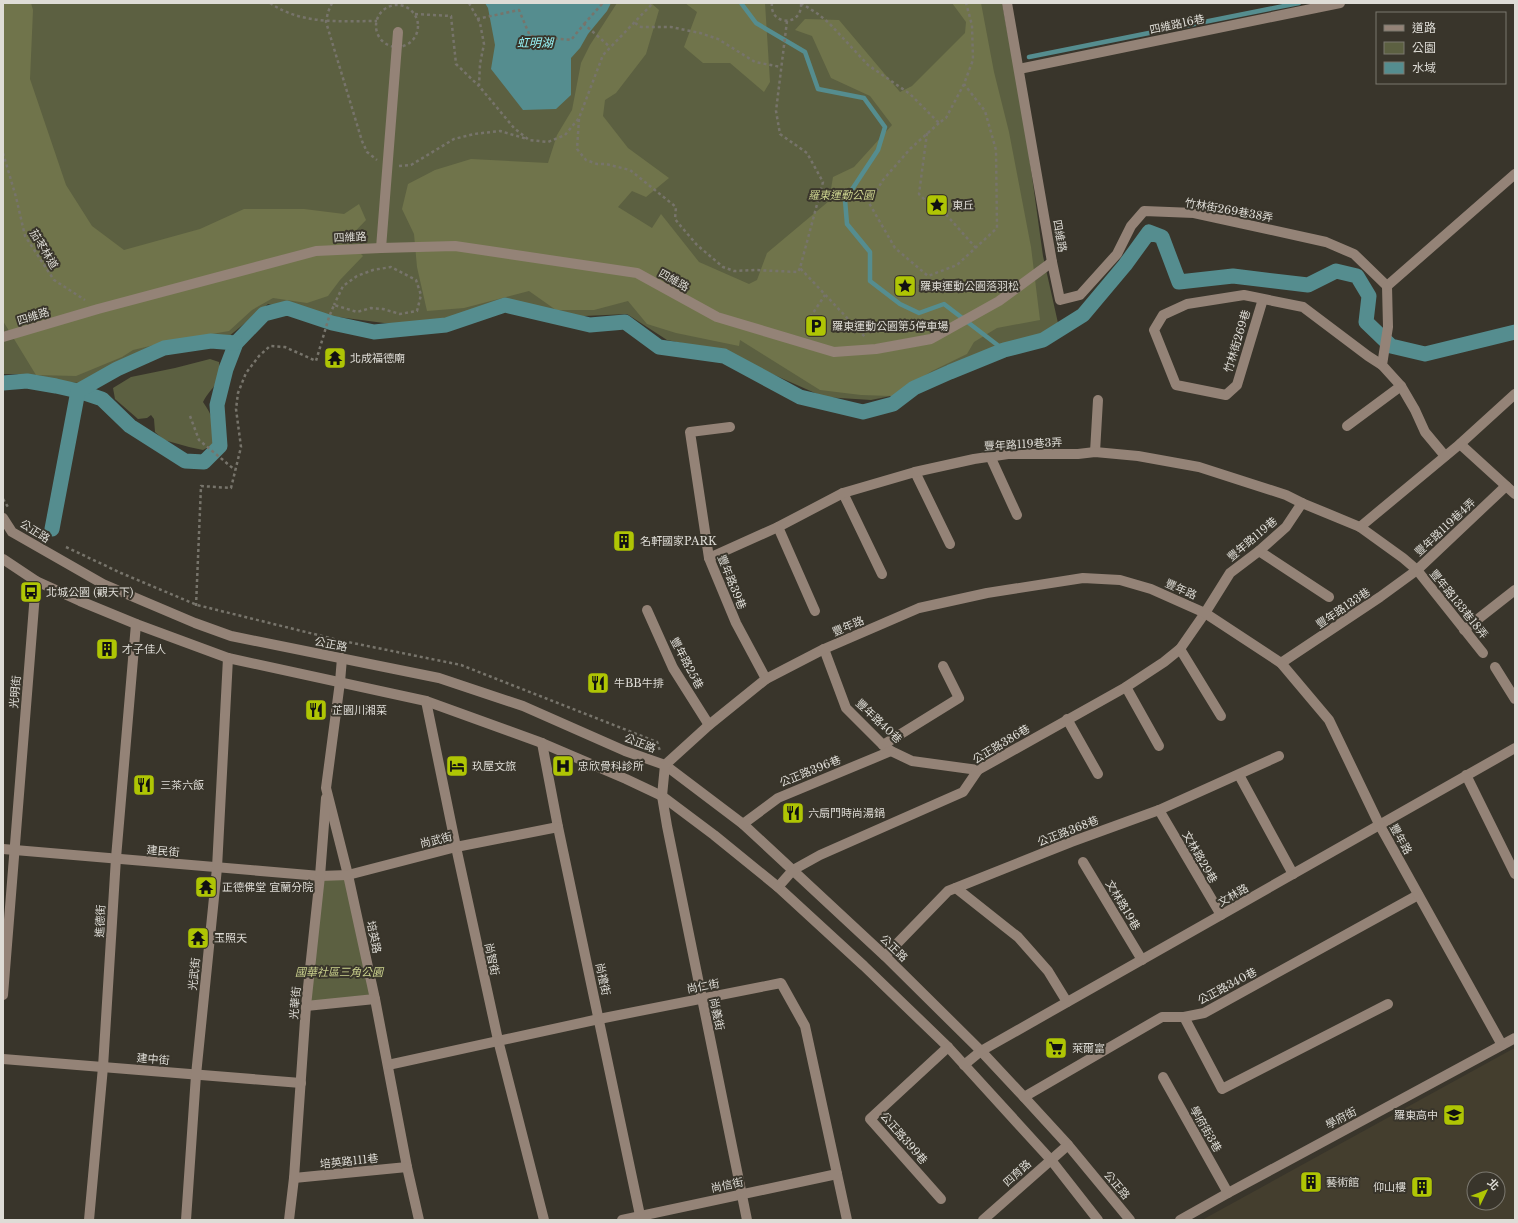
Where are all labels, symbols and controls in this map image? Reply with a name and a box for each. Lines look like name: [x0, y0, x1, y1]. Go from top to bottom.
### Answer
street label: 四維路16巷: [1148, 11, 1206, 37]
legend: [1376, 12, 1506, 84]
text: 道路: [1412, 20, 1436, 35]
water label: 虹明湖: [517, 35, 555, 50]
text: 公園: [1412, 40, 1436, 55]
text: 水域: [1412, 60, 1436, 75]
park label: 羅東運動公園: [808, 188, 876, 202]
place icon: 東丘: [924, 192, 950, 218]
street label: 竹林街269巷38弄: [1184, 195, 1274, 225]
place label: 東丘: [952, 198, 974, 212]
street label: 四維路: [1050, 219, 1070, 253]
street label: 茄苳林道: [27, 227, 61, 271]
street label: 四維路: [333, 229, 367, 245]
street label: 四維路: [656, 266, 692, 294]
place icon: 羅東運動公園落羽松: [892, 273, 918, 299]
place label: 羅東運動公園落羽松: [920, 279, 1019, 293]
street label: 四維路: [15, 304, 51, 328]
street label: 竹林街269巷: [1221, 308, 1253, 374]
parking icon: 羅東運動公園第5停車場: [803, 313, 829, 339]
place label: 羅東運動公園第5停車場: [832, 319, 948, 333]
temple icon: 北成福德廟: [322, 345, 348, 371]
place label: 北成福德廟: [350, 351, 405, 365]
street label: 豐年路119巷3弄: [983, 435, 1063, 453]
street label: 豐年路119巷4弄: [1412, 495, 1478, 559]
street label: 豐年路119巷: [1224, 514, 1280, 564]
street label: 公正路: [17, 516, 53, 546]
building icon: 名軒國家PARK: [611, 528, 637, 554]
place label: 名軒國家PARK: [640, 534, 717, 548]
street label: 豐年路39巷: [715, 553, 749, 611]
street label: 豐年路133巷18弄: [1427, 567, 1491, 641]
street label: 豐年路: [1163, 576, 1199, 602]
bus stop icon: 北城公園 (觀天下): [18, 579, 44, 605]
place label: 北城公園 (觀天下): [46, 585, 134, 599]
street label: 豐年路133巷: [1313, 585, 1373, 631]
street label: 豐年路: [830, 613, 866, 639]
street label: 公正路: [313, 634, 349, 654]
street label: 豐年路25巷: [667, 635, 707, 691]
building icon: 才子佳人: [94, 636, 120, 662]
place label: 才子佳人: [122, 642, 166, 656]
restaurant icon: 牛BB牛排: [585, 670, 611, 696]
street label: 光明街: [7, 675, 23, 709]
place label: 牛BB牛排: [614, 676, 664, 690]
street label: 豐年路40巷: [853, 696, 905, 746]
restaurant icon: 芷園川湘菜: [303, 697, 329, 723]
place label: 芷園川湘菜: [332, 703, 387, 717]
street label: 公正路386巷: [970, 721, 1032, 767]
street label: 公正路: [622, 731, 658, 755]
street label: 公正路396巷: [777, 752, 843, 790]
hotel icon: 玖屋文旅: [444, 753, 470, 779]
hospital icon: 忠欣骨科診所: [550, 753, 576, 779]
place label: 玖屋文旅: [472, 759, 516, 773]
place label: 忠欣骨科診所: [578, 759, 644, 773]
restaurant icon: 三茶六飯: [131, 772, 157, 798]
place label: 三茶六飯: [160, 778, 204, 792]
restaurant icon: 六扇門時尚湯鍋: [780, 800, 806, 826]
place label: 六扇門時尚湯鍋: [808, 806, 885, 820]
street label: 公正路368巷: [1035, 813, 1101, 849]
street label: 豐年路: [1387, 821, 1415, 857]
street label: 文林路29巷: [1179, 828, 1221, 886]
street label: 尚武街: [418, 829, 454, 851]
street label: 建民街: [146, 843, 180, 859]
temple icon: 正德佛堂 宜蘭分院: [193, 874, 219, 900]
street label: 文林路19巷: [1103, 877, 1143, 933]
place label: 正德佛堂 宜蘭分院: [222, 880, 313, 894]
street label: 文林路: [1215, 881, 1251, 909]
street label: 進德街: [92, 904, 108, 938]
street label: 培英路: [364, 919, 384, 955]
temple icon: 玉照天: [185, 925, 211, 951]
place label: 玉照天: [214, 931, 247, 945]
street label: 公正路: [877, 932, 911, 964]
street label: 尚智街: [482, 941, 502, 977]
street label: 光武街: [185, 957, 203, 991]
street label: 尚禮街: [593, 961, 613, 997]
park label: 國華社區三角公園: [295, 965, 385, 979]
street label: 公正路340巷: [1195, 965, 1259, 1007]
street label: 尚仁街: [685, 976, 721, 996]
street label: 光華街: [287, 986, 303, 1020]
street label: 尚義街: [707, 996, 727, 1032]
supermarket icon: 萊爾富: [1043, 1035, 1069, 1061]
place label: 萊爾富: [1072, 1041, 1105, 1055]
street label: 建中街: [136, 1051, 170, 1067]
school or university icon: 羅東高中: [1441, 1102, 1467, 1128]
street label: 學府街3巷: [1187, 1104, 1225, 1154]
street label: 學府街: [1323, 1104, 1359, 1132]
place label: 羅東高中: [1394, 1108, 1438, 1122]
street label: 公正路399巷: [877, 1109, 931, 1167]
street label: 培英路111巷: [319, 1151, 379, 1171]
street label: 四育路: [1000, 1157, 1034, 1189]
street label: 公正路: [1101, 1168, 1133, 1202]
building icon: 藝術館: [1298, 1169, 1324, 1195]
north arrow: [1466, 1171, 1506, 1211]
building icon: 仰山樓: [1409, 1174, 1435, 1200]
street label: 尚信街: [709, 1175, 745, 1195]
place label: 藝術館: [1326, 1175, 1359, 1189]
text: 北: [1484, 1175, 1502, 1193]
place label: 仰山樓: [1373, 1180, 1406, 1194]

